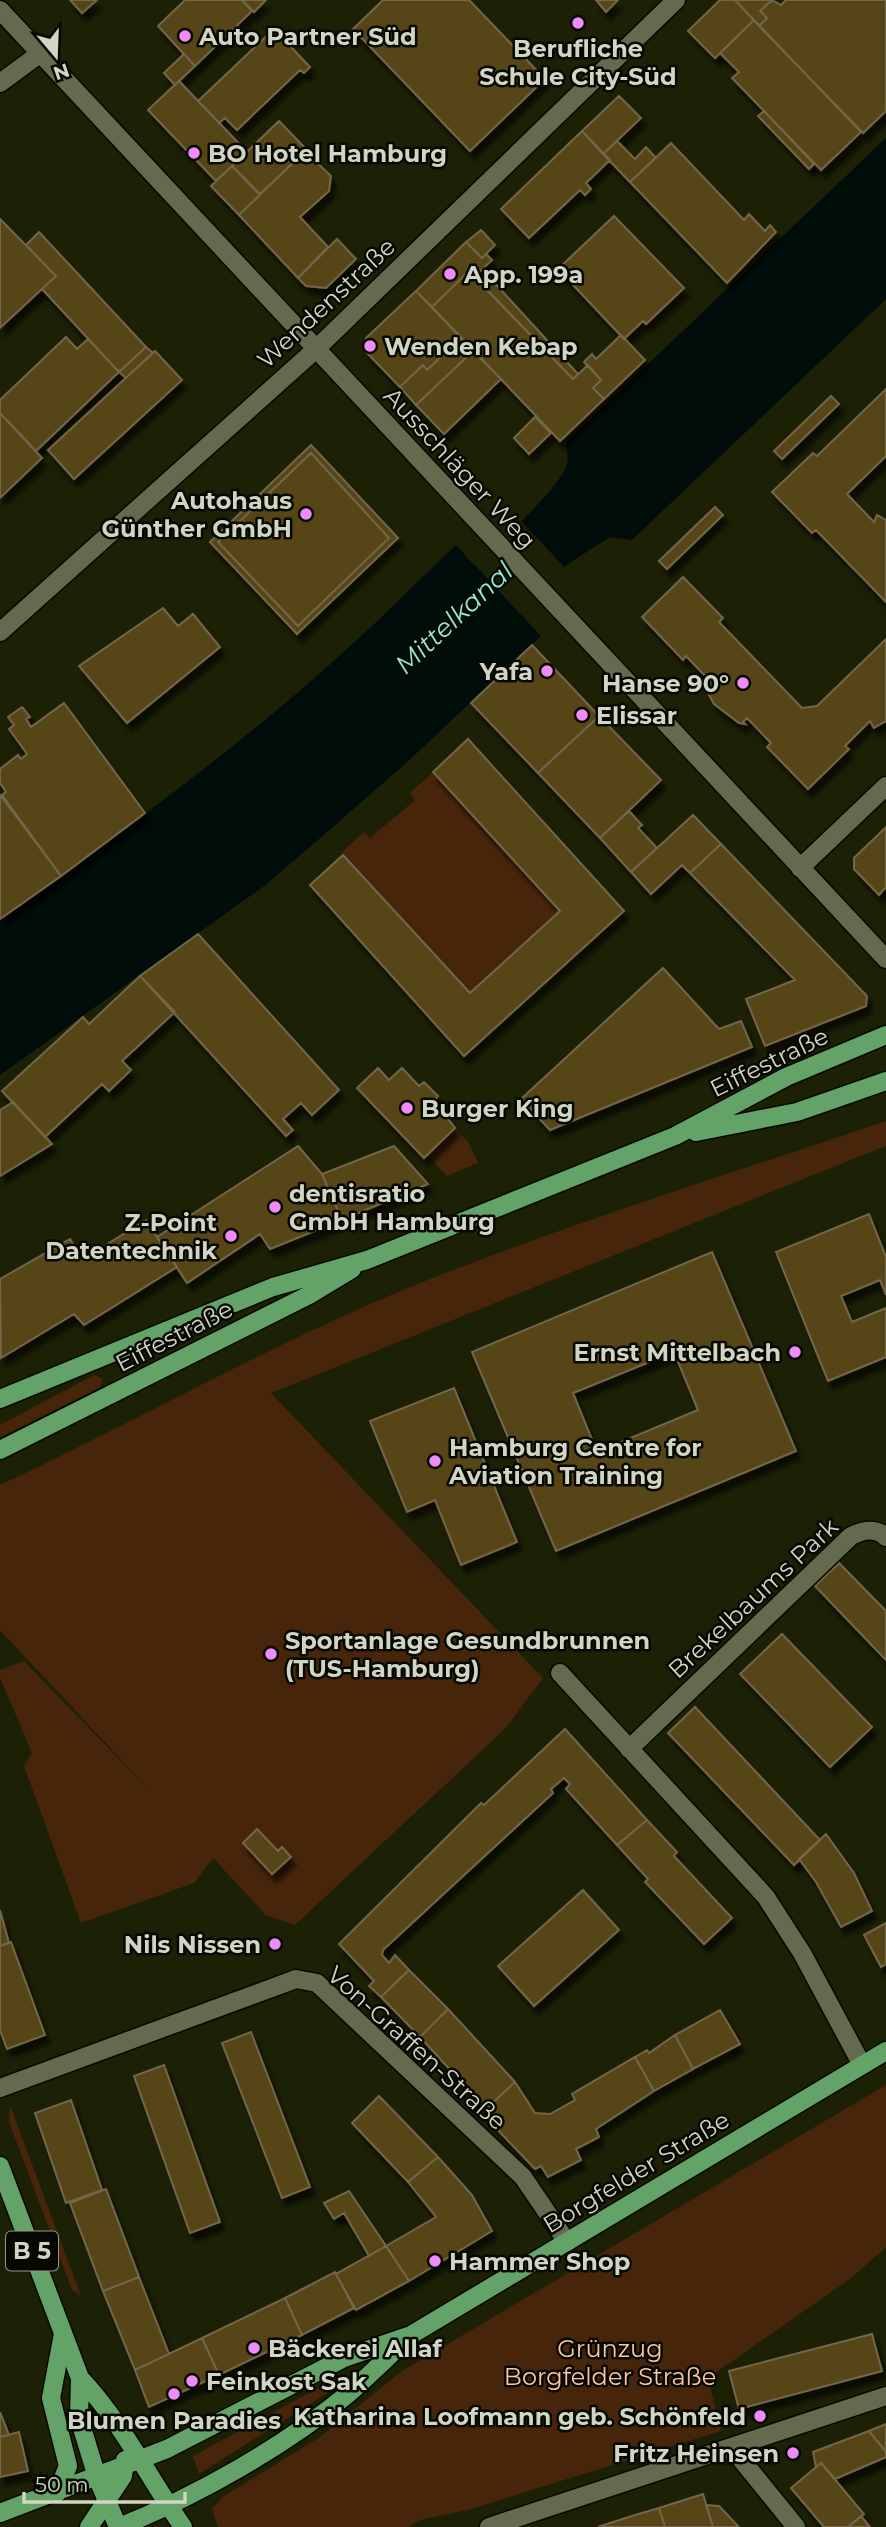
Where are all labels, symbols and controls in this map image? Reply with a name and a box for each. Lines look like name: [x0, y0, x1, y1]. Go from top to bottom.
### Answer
marker: Berufliche Schule City-Süd: [570, 15, 586, 31]
north arrow: [21, 21, 91, 91]
place label: Auto Partner Süd: [198, 22, 417, 51]
marker: Auto Partner Süd: [177, 28, 193, 44]
place label: Berufliche Schule City-Süd: [479, 34, 677, 91]
text: N: [50, 58, 72, 85]
place label: BO Hotel Hamburg: [208, 139, 447, 168]
marker: BO Hotel Hamburg: [186, 145, 202, 161]
street label: Wendenstraße: [251, 232, 401, 374]
place label: App. 199a: [463, 260, 583, 289]
marker: App. 199a: [442, 266, 458, 282]
place label: Wenden Kebap: [384, 332, 578, 361]
marker: Wenden Kebap: [362, 338, 378, 354]
street label: Ausschläger Weg: [378, 381, 542, 555]
place label: Autohaus Günther GmbH: [101, 486, 292, 543]
marker: Autohaus Günther GmbH: [298, 506, 314, 522]
water label: Mittelkanal: [388, 555, 520, 681]
place label: Yafa: [479, 657, 533, 686]
marker: Yafa: [539, 663, 555, 679]
place label: Hanse 90°: [602, 669, 729, 698]
marker: Hanse 90°: [735, 675, 751, 691]
place label: Elissar: [596, 701, 677, 730]
marker: Elissar: [574, 707, 590, 723]
street label: Eiffestraße: [705, 1021, 833, 1103]
place label: Burger King: [421, 1094, 574, 1123]
marker: Burger King: [399, 1100, 415, 1116]
place label: dentisratio GmbH Hamburg: [289, 1179, 495, 1236]
marker: dentisratio GmbH Hamburg: [267, 1199, 283, 1215]
place label: Z-Point Datentechnik: [45, 1208, 218, 1265]
marker: Z-Point Datentechnik: [223, 1228, 239, 1244]
street label: Eiffestraße: [110, 1294, 238, 1378]
place label: Ernst Mittelbach: [573, 1338, 781, 1367]
marker: Ernst Mittelbach: [787, 1344, 803, 1360]
place label: Hamburg Centre for Aviation Training: [448, 1433, 702, 1490]
marker: Hamburg Centre for Aviation Training: [427, 1453, 443, 1469]
street label: Brekelbaums Park: [662, 1511, 844, 1684]
place label: Sportanlage Gesundbrunnen (TUS-Hamburg): [285, 1626, 650, 1683]
marker: Sportanlage Gesundbrunnen (TUS-Hamburg): [263, 1646, 279, 1662]
place label: Nils Nissen: [124, 1930, 261, 1959]
marker: Nils Nissen: [267, 1936, 283, 1952]
street label: Von-Graffen-Straße: [322, 1960, 512, 2136]
street label: Borgfelder Straße: [538, 2105, 734, 2239]
road number: B 5: [6, 2232, 58, 2270]
place label: Hammer Shop: [449, 2247, 630, 2276]
marker: Hammer Shop: [427, 2253, 443, 2269]
place label: Bäckerei Allaf: [268, 2334, 444, 2363]
park label: Grünzug Borgfelder Straße: [504, 2334, 716, 2391]
marker: Bäckerei Allaf: [246, 2340, 262, 2356]
place label: Feinkost Sak: [206, 2367, 367, 2396]
marker: Feinkost Sak: [184, 2373, 200, 2389]
marker: Blumen Paradies: [166, 2386, 182, 2402]
place label: Katharina Loofmann geb. Schönfeld: [293, 2402, 746, 2431]
place label: Blumen Paradies: [67, 2406, 281, 2435]
marker: Katharina Loofmann geb. Schönfeld: [752, 2408, 768, 2424]
place label: Fritz Heinsen: [613, 2439, 779, 2468]
marker: Fritz Heinsen: [785, 2445, 801, 2461]
scale bar: [24, 2460, 186, 2504]
text: 50 m: [35, 2472, 89, 2497]

